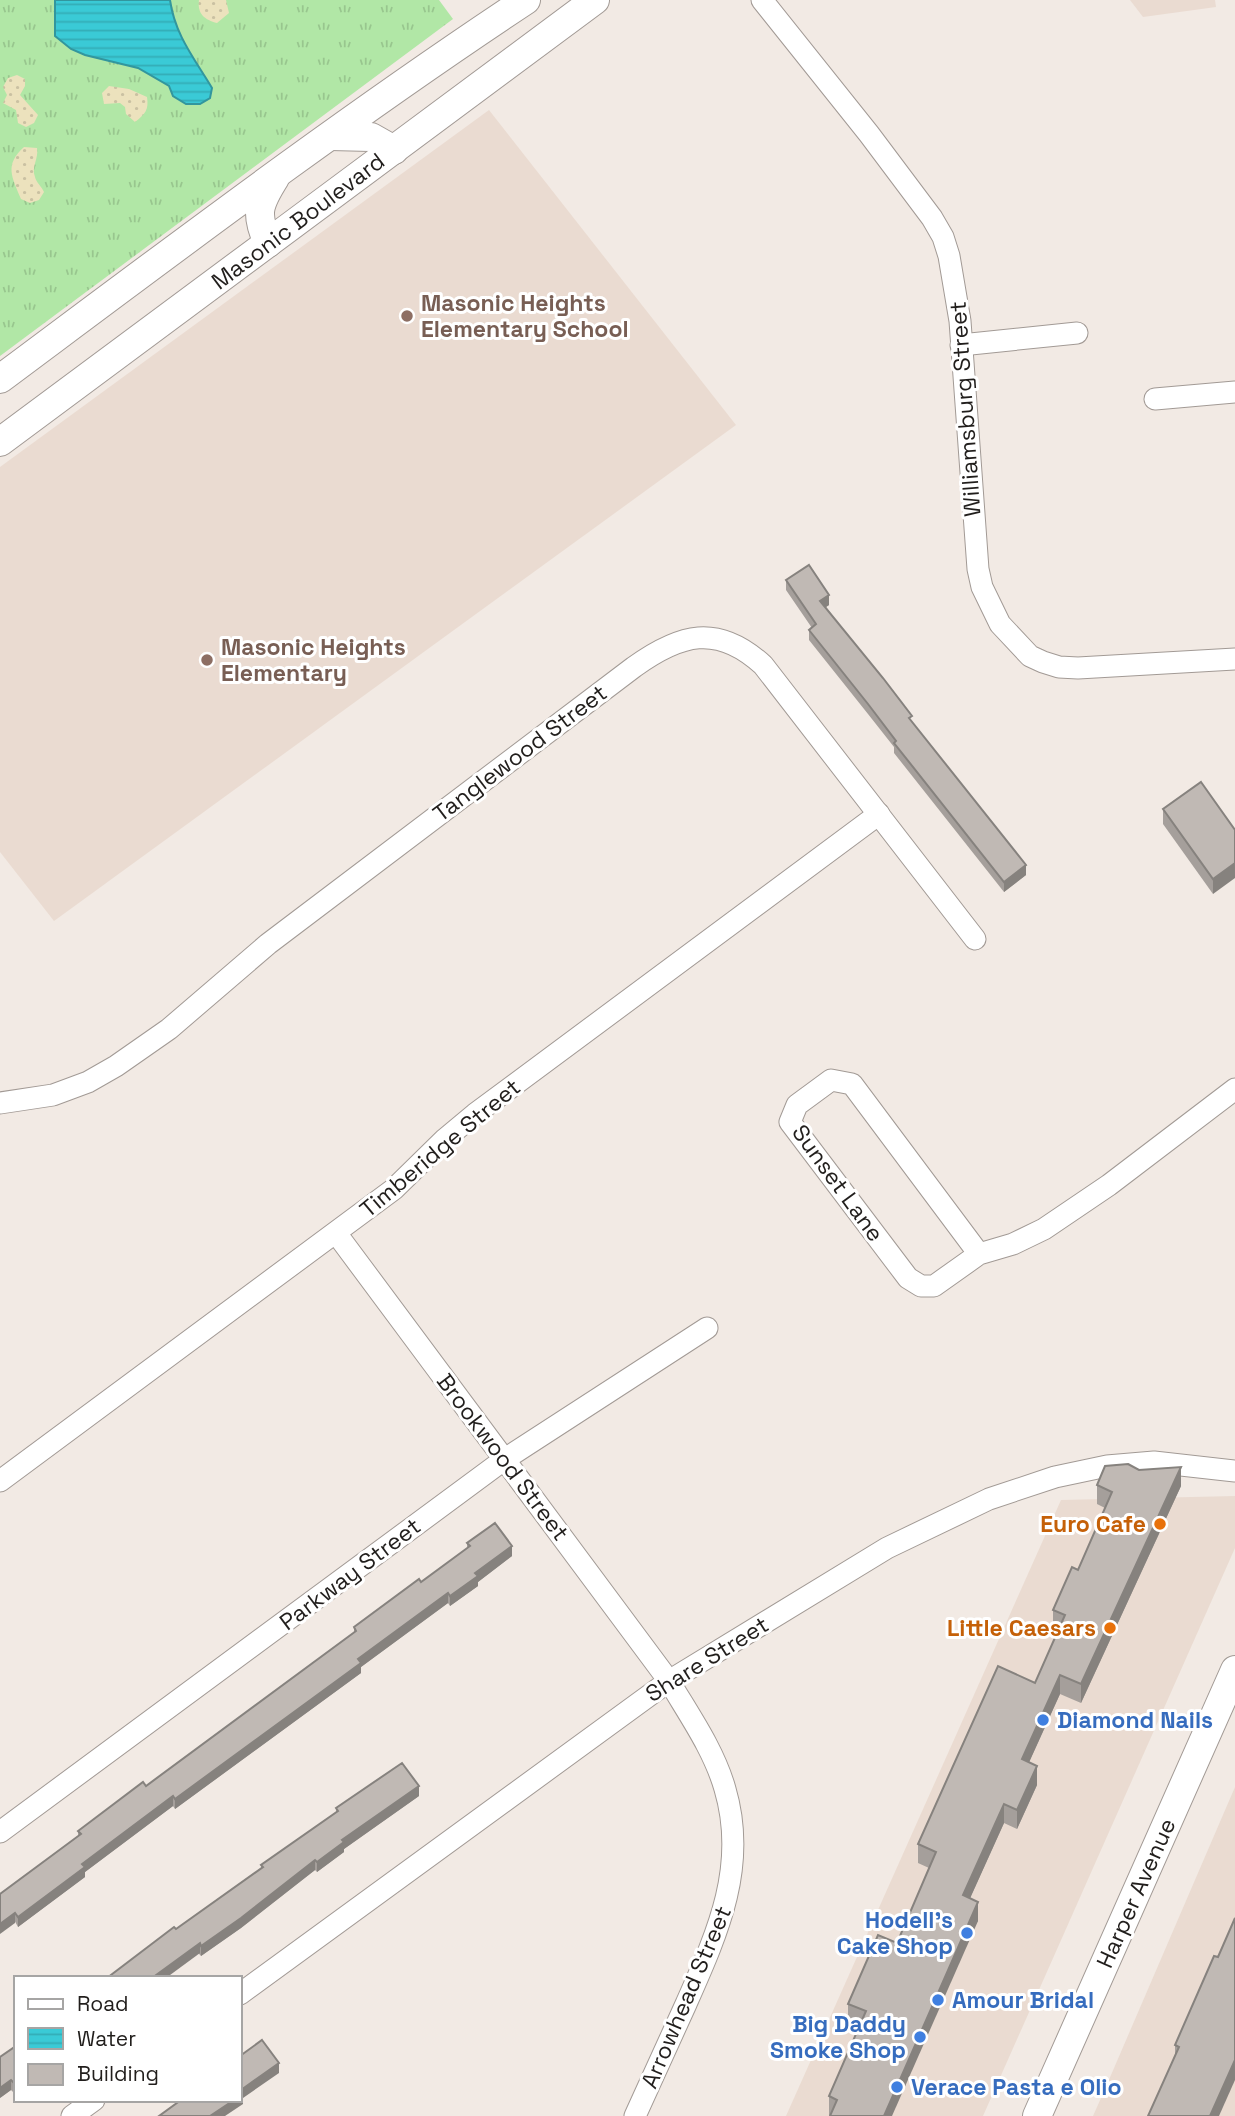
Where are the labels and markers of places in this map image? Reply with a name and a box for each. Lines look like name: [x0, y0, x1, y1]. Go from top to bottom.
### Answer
place label: Masonic Heights Elementary School: [421, 288, 629, 344]
marker: Masonic Heights Elementary School: [399, 308, 415, 324]
place label: Masonic Heights Elementary: [221, 632, 406, 688]
marker: Masonic Heights Elementary: [199, 652, 215, 668]
place label: Euro Cafe: [1040, 1509, 1146, 1539]
marker: Euro Cafe: [1152, 1516, 1168, 1532]
place label: Little Caesars: [947, 1613, 1096, 1643]
marker: Little Caesars: [1102, 1620, 1118, 1636]
place label: Diamond Nails: [1057, 1705, 1213, 1735]
marker: Diamond Nails: [1035, 1712, 1051, 1728]
place label: Hodell's Cake Shop: [837, 1905, 953, 1961]
marker: Hodell's Cake Shop: [959, 1925, 975, 1941]
place label: Amour Bridal: [952, 1985, 1094, 2015]
marker: Amour Bridal: [930, 1992, 946, 2008]
place label: Big Daddy Smoke Shop: [770, 2009, 906, 2065]
marker: Big Daddy Smoke Shop: [912, 2029, 928, 2045]
place label: Verace Pasta e Olio: [911, 2072, 1122, 2102]
marker: Verace Pasta e Olio: [889, 2079, 905, 2095]

